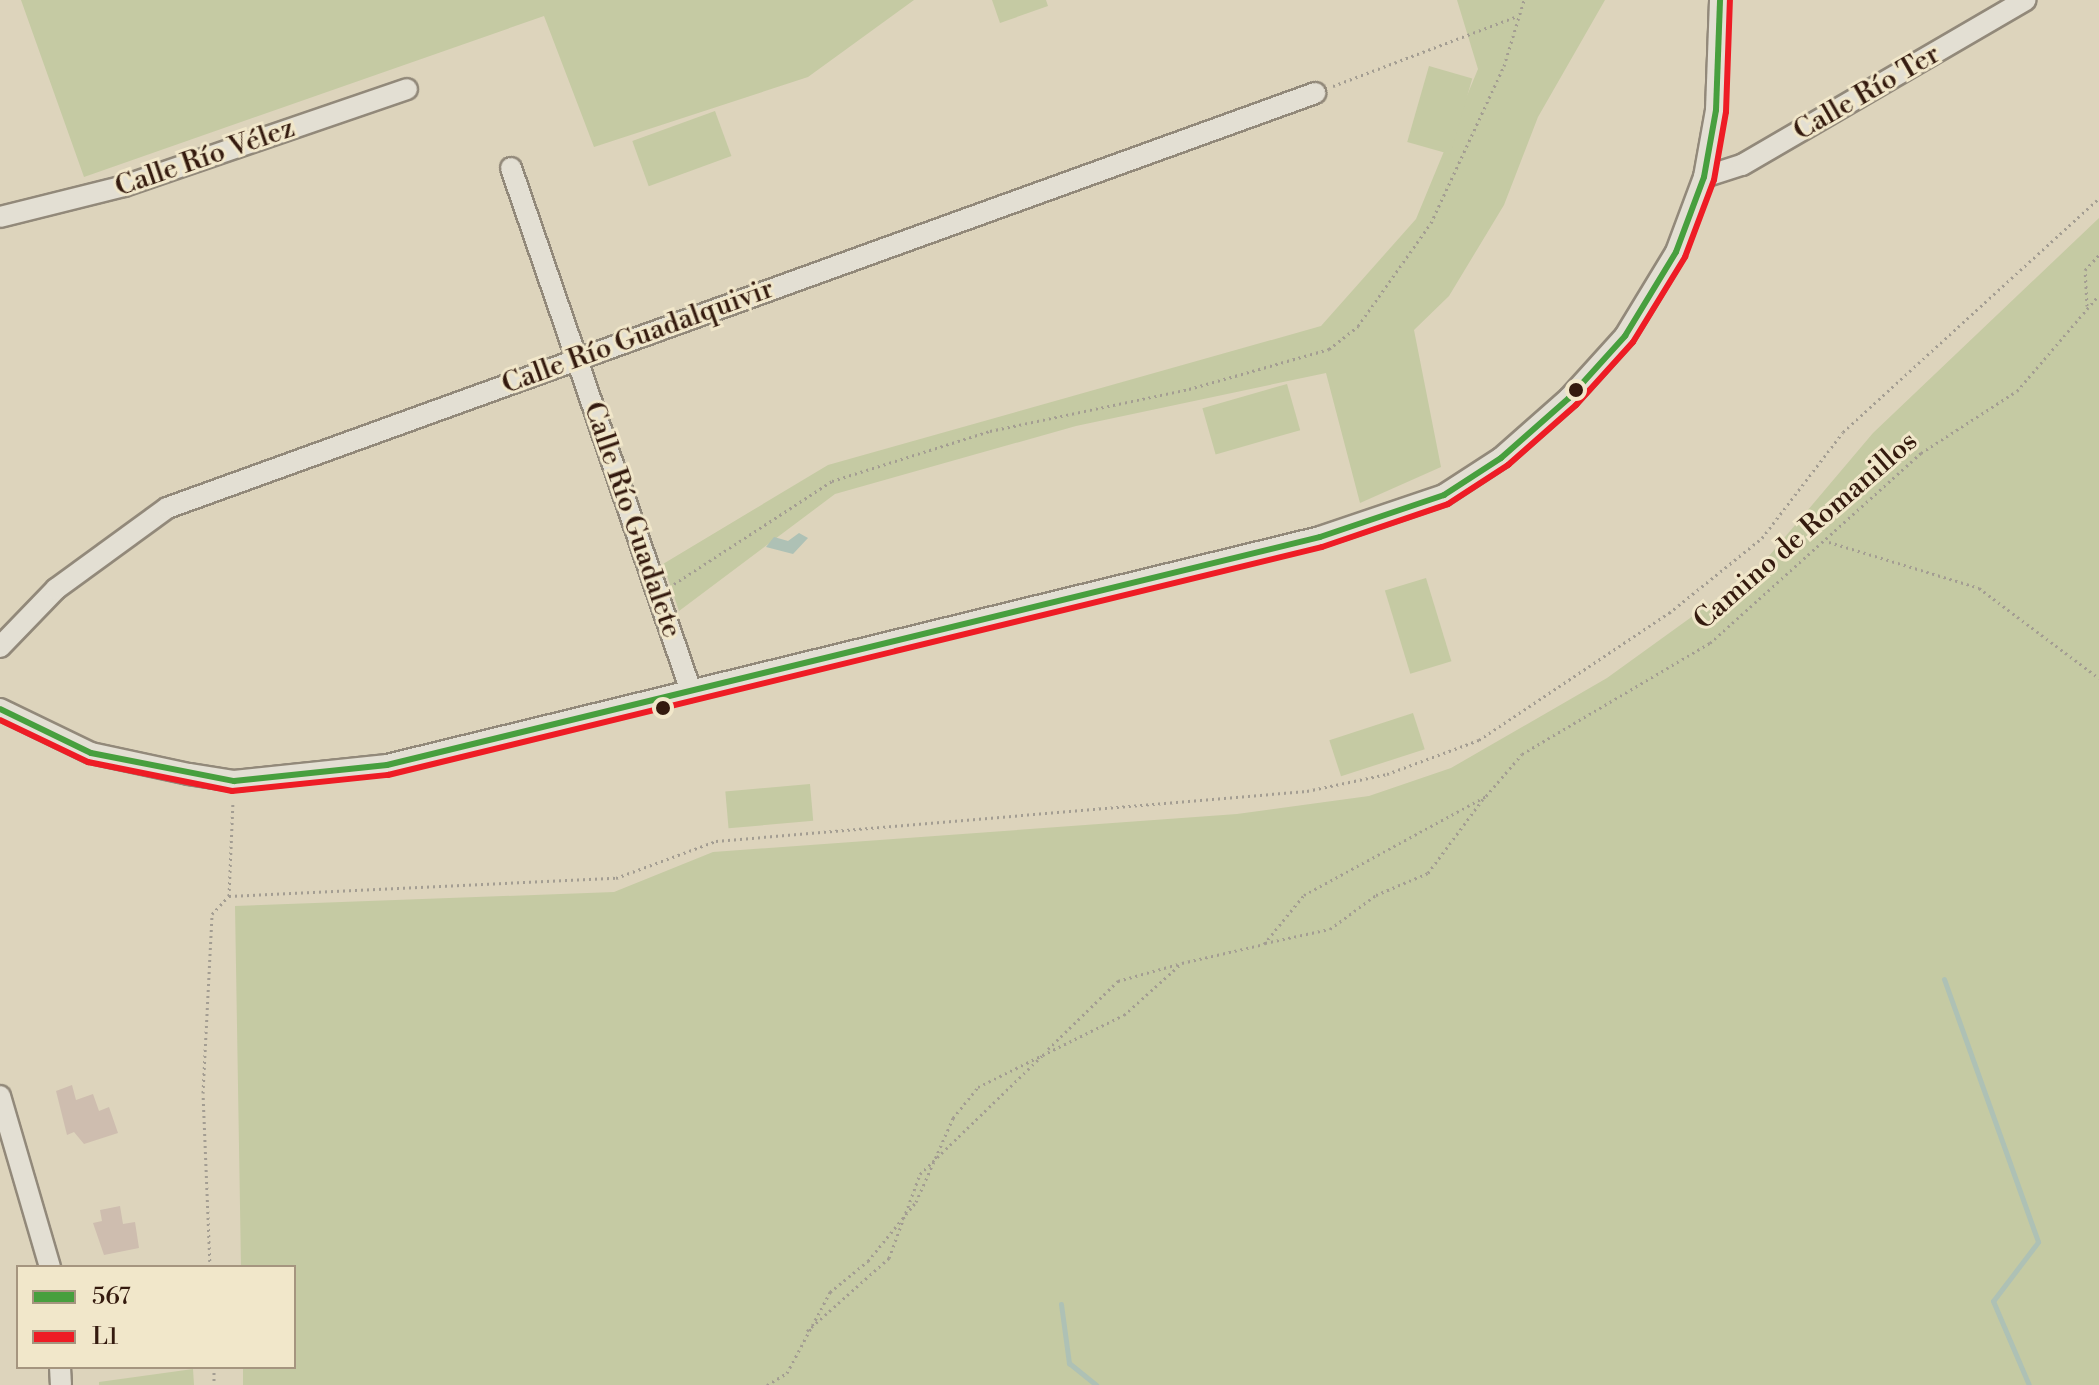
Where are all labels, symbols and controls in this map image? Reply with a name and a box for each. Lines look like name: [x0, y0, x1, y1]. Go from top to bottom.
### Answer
street label: Calle Río Ter: [1788, 38, 1946, 148]
street label: Calle Río Vélez: [111, 112, 299, 204]
street label: Calle Río Guadalquivir: [497, 272, 779, 402]
unlabelled marker: [1568, 382, 1584, 398]
street label: Calle Río Guadalete: [576, 398, 688, 642]
street label: Camino de Romanillos: [1687, 425, 1925, 637]
unlabelled marker: [655, 700, 671, 716]
legend: [16, 1265, 296, 1369]
text: 567: [92, 1282, 131, 1312]
text: L1: [92, 1322, 118, 1352]

